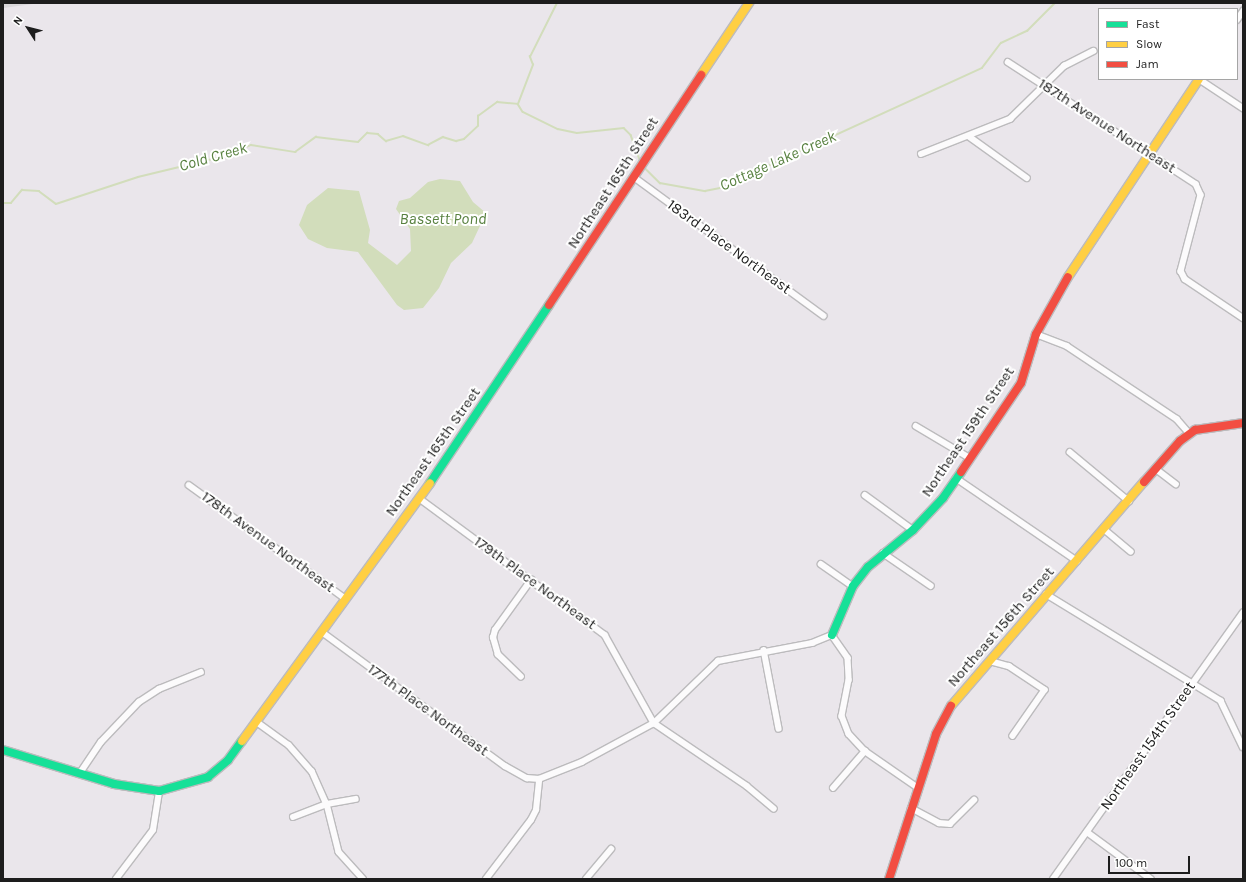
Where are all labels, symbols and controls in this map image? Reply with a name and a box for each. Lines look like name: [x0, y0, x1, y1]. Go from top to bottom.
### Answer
north arrow: [8, 8, 48, 48]
legend: [1098, 8, 1238, 80]
text: N: [10, 14, 25, 28]
text: Fast: [1136, 17, 1159, 31]
text: Slow: [1136, 37, 1162, 51]
text: Jam: [1136, 57, 1159, 71]
street label: 187th Avenue Northeast: [1035, 75, 1179, 177]
street label: Northeast 165th Street: [564, 114, 662, 252]
water label: Cottage Lake Creek: [717, 127, 839, 195]
water label: Cold Creek: [177, 138, 249, 176]
street label: 183rd Place Northeast: [664, 196, 794, 298]
water label: Bassett Pond: [400, 209, 486, 229]
street label: Northeast 159th Street: [918, 363, 1018, 501]
street label: Northeast 165th Street: [382, 384, 484, 520]
street label: 178th Avenue Northeast: [198, 488, 338, 596]
street label: 179th Place Northeast: [470, 533, 600, 633]
street label: Northeast 156th Street: [944, 563, 1058, 691]
street label: 177th Place Northeast: [364, 660, 492, 760]
street label: Northeast 154th Street: [1097, 678, 1199, 814]
scale bar: [1110, 848, 1192, 874]
text: 100 m: [1115, 856, 1147, 870]

